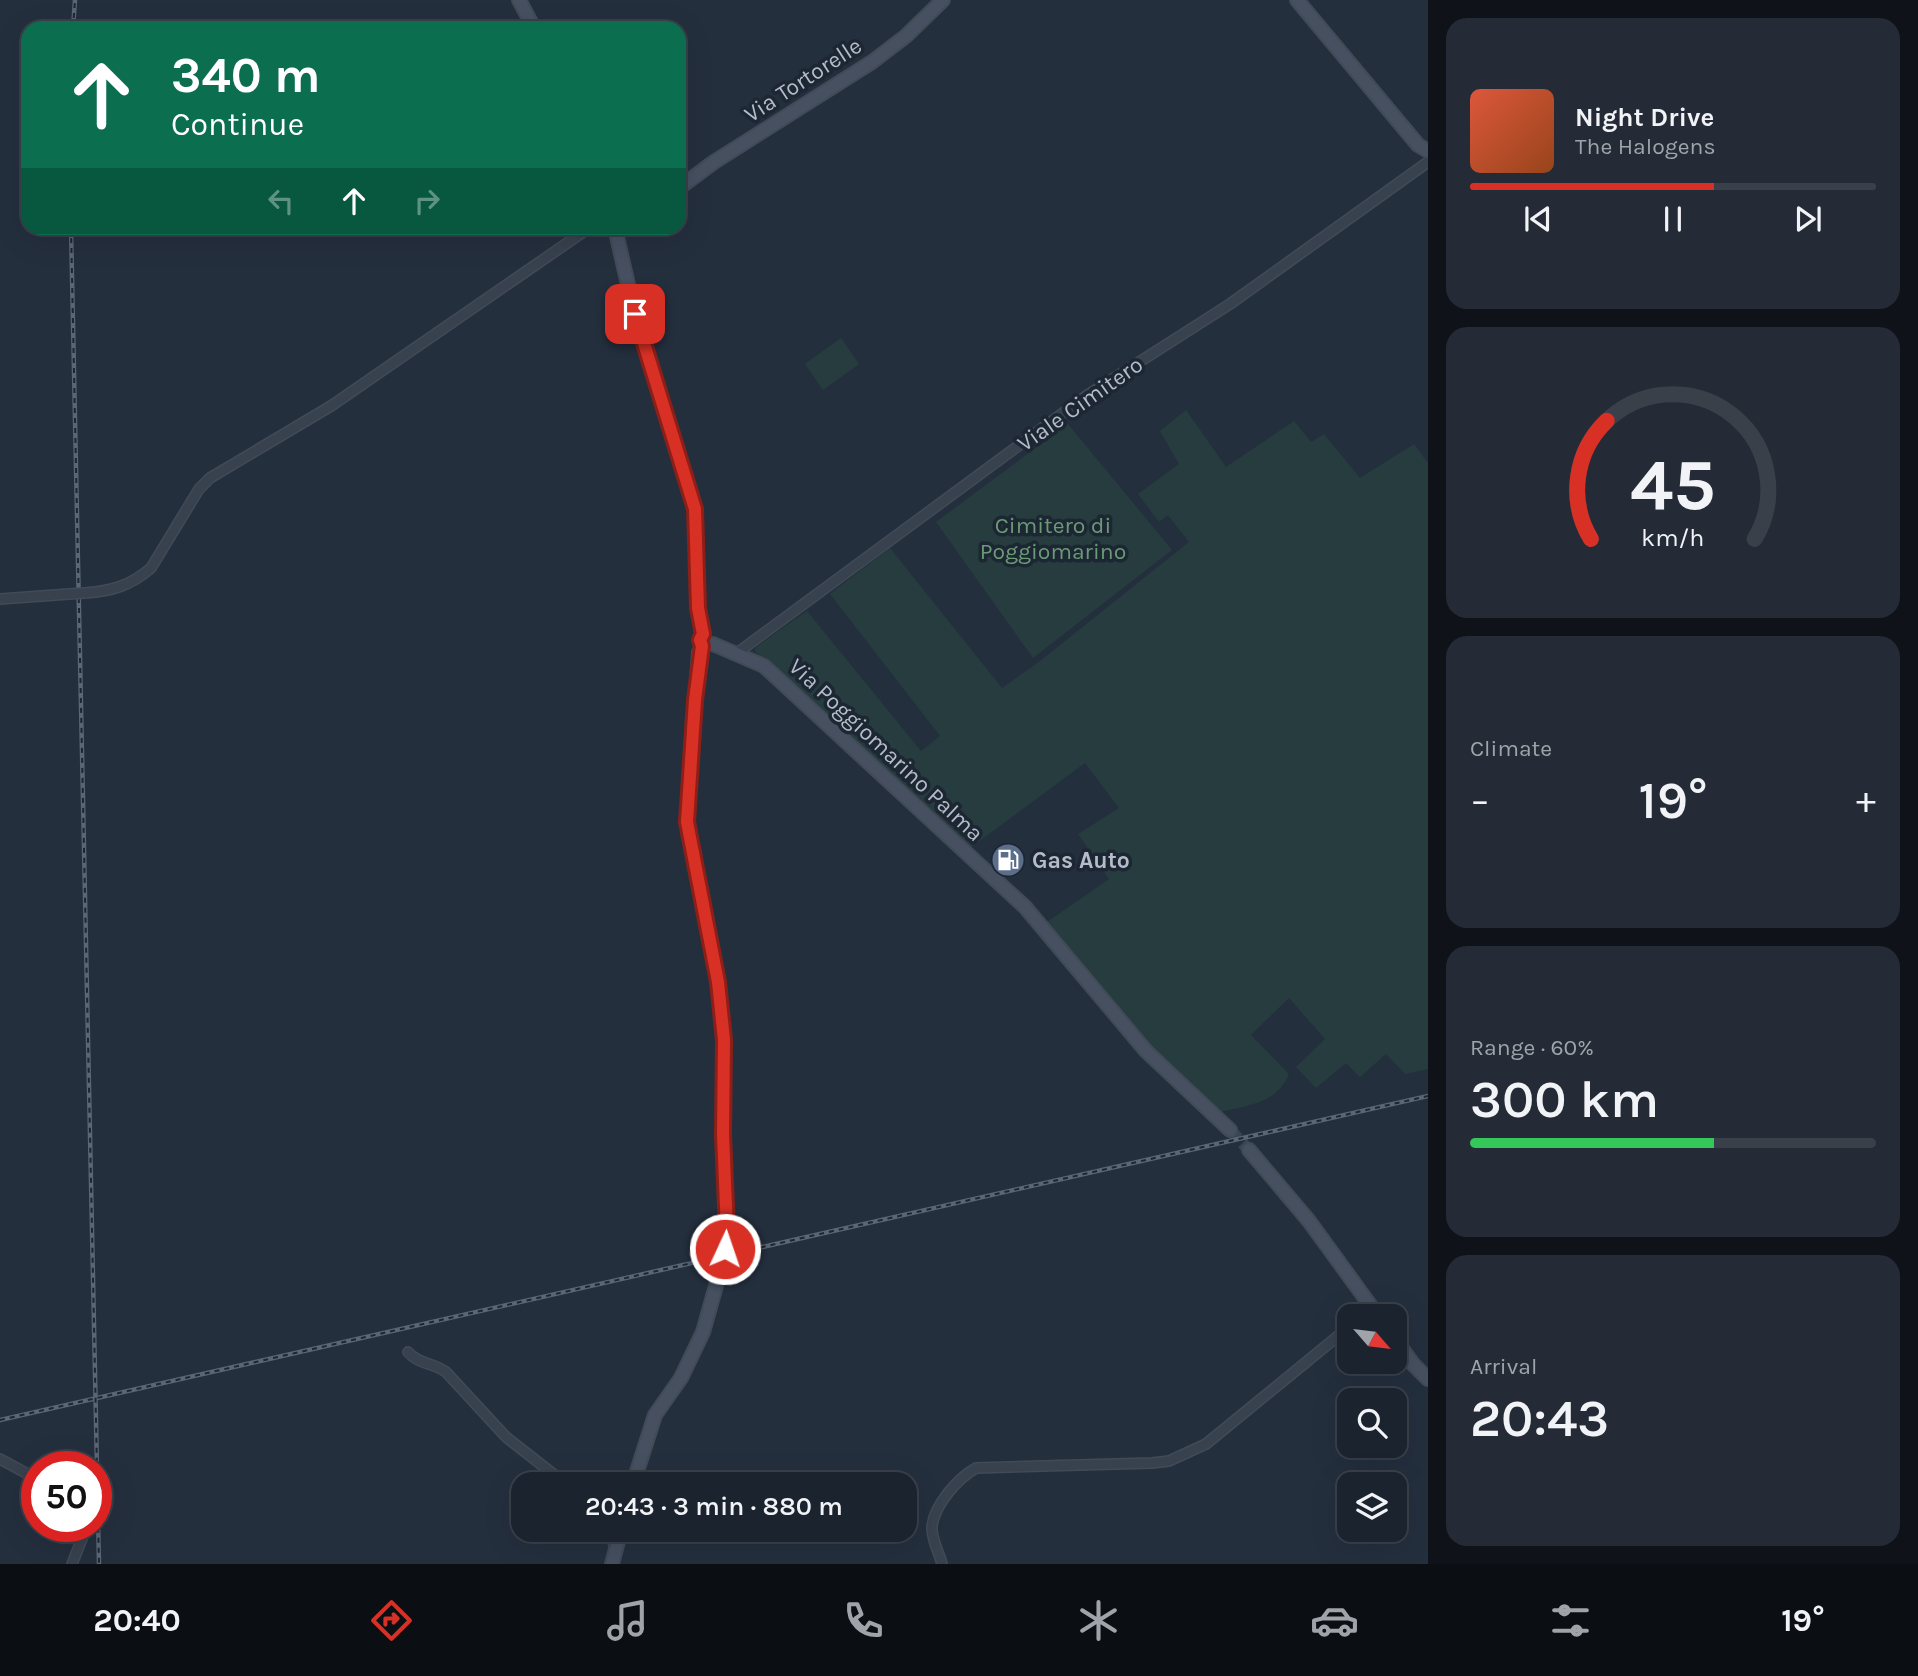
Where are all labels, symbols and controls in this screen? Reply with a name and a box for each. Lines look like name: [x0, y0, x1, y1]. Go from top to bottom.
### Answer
street label: Via Tortorelle: [739, 32, 867, 128]
text: 340 m: [171, 47, 321, 104]
icon: ahead: [56, 49, 147, 140]
text: Night Drive: [1575, 102, 1714, 133]
text: Continue: [171, 106, 304, 143]
text: The Halogens: [1575, 133, 1715, 160]
icon: left: [262, 182, 300, 220]
icon: ahead: [335, 182, 373, 220]
icon: right: [408, 182, 446, 220]
icon: previous: [1519, 200, 1557, 238]
icon: pause: [1654, 200, 1692, 238]
icon: next: [1789, 200, 1827, 238]
pin: [605, 284, 665, 344]
icon: arrive: [616, 295, 654, 333]
street label: Viale Cimitero: [1012, 351, 1148, 457]
text: 45: [1630, 442, 1716, 527]
park label: Cimitero di Poggiomarino: [980, 512, 1126, 565]
text: km/h: [1641, 523, 1705, 552]
street label: Via Poggiomarino Palma: [783, 653, 989, 847]
text: Climate: [1470, 735, 1552, 762]
text: 19°: [1639, 770, 1707, 831]
text: −: [1470, 778, 1490, 823]
text: +: [1856, 778, 1876, 823]
fuel station icon: Gas Auto: [989, 841, 1027, 879]
place label: Gas Auto: [1032, 847, 1130, 874]
text: Range · 60%: [1470, 1034, 1594, 1061]
text: 300 km: [1470, 1069, 1659, 1130]
position arrow: [688, 1212, 762, 1286]
north arrow: [1337, 1304, 1407, 1374]
map controls: [1337, 1304, 1407, 1542]
text: Arrival: [1470, 1353, 1537, 1380]
button: search: [1337, 1388, 1407, 1458]
text: 20:43: [1470, 1388, 1609, 1449]
speed limit sign: 50: [21, 1451, 112, 1542]
button: layers: [1337, 1472, 1407, 1542]
text: 20:43 · 3 min · 880 m: [585, 1491, 843, 1522]
icon: directions: [367, 1596, 416, 1645]
icon: music: [603, 1596, 652, 1645]
icon: phone: [839, 1596, 888, 1645]
icon: climate: [1074, 1596, 1123, 1645]
icon: car: [1310, 1596, 1359, 1645]
icon: filters: [1546, 1596, 1595, 1645]
text: 20:40: [93, 1602, 181, 1639]
text: 19°: [1781, 1602, 1825, 1639]

